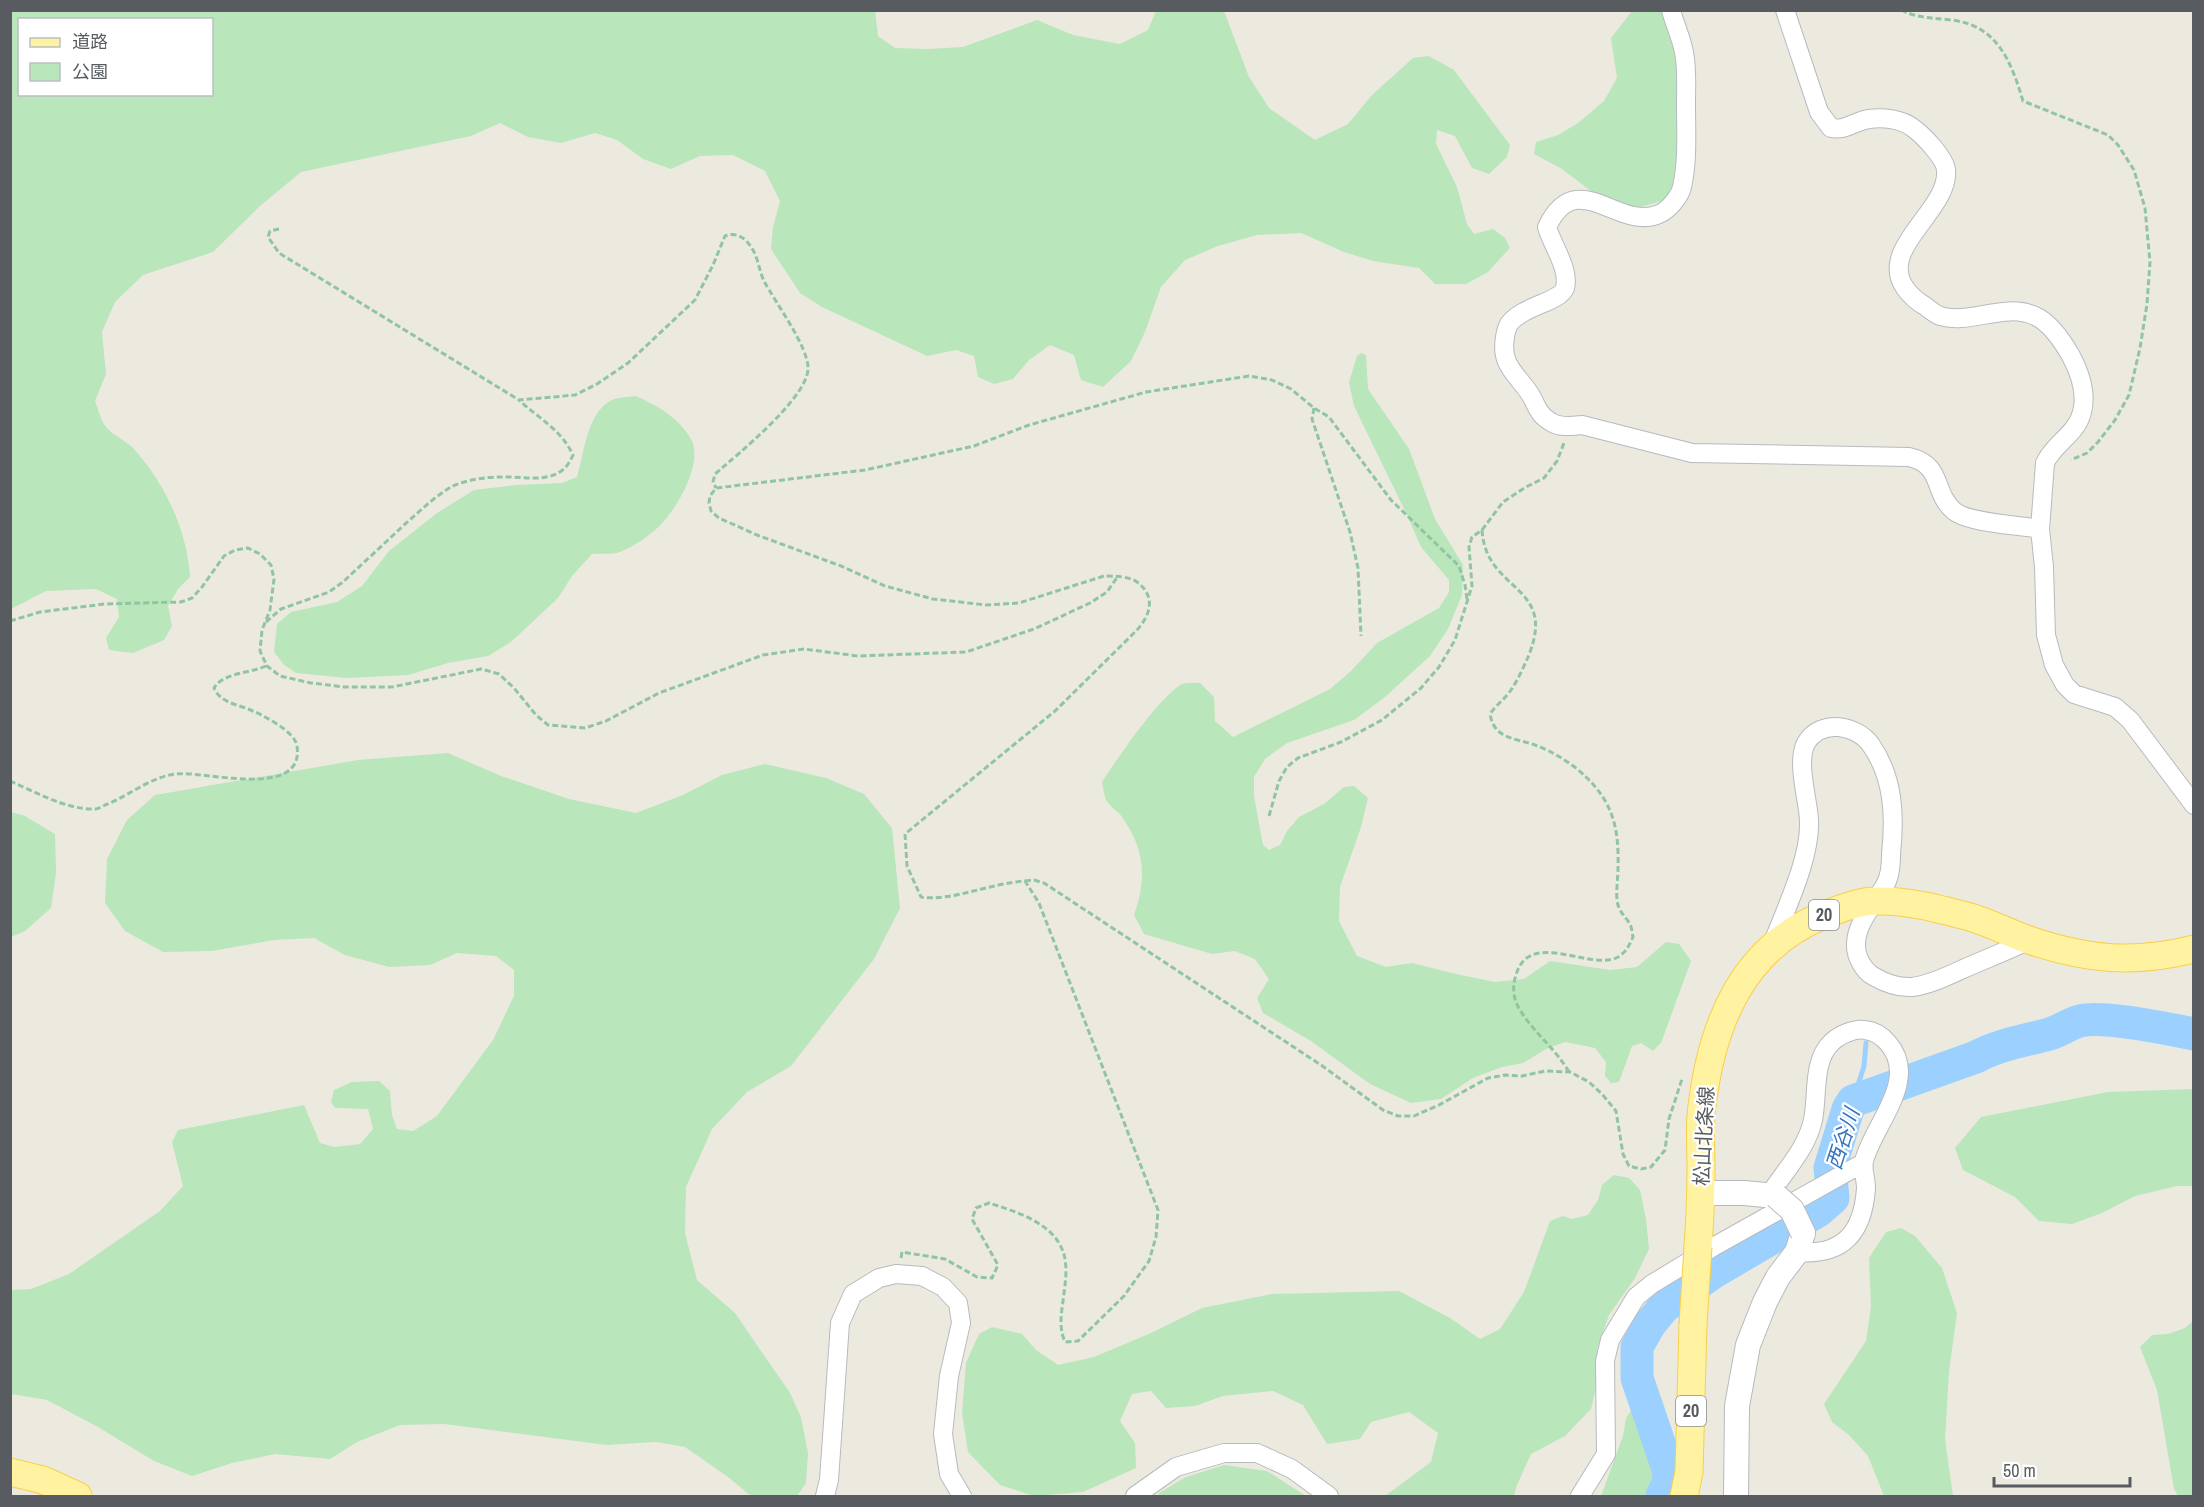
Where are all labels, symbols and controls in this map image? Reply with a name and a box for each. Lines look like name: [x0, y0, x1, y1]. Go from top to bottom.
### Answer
legend: [18, 18, 213, 96]
text: 道路: [72, 29, 108, 54]
text: 公園: [72, 59, 108, 84]
road number: 20: [1809, 900, 1839, 930]
street label: 松山北条線: [1687, 1085, 1720, 1187]
water label: 西谷川: [1819, 1103, 1867, 1173]
road number: 20: [1676, 1396, 1706, 1426]
scale bar: [1994, 1450, 2130, 1488]
text: 50 m: [2003, 1458, 2036, 1483]

